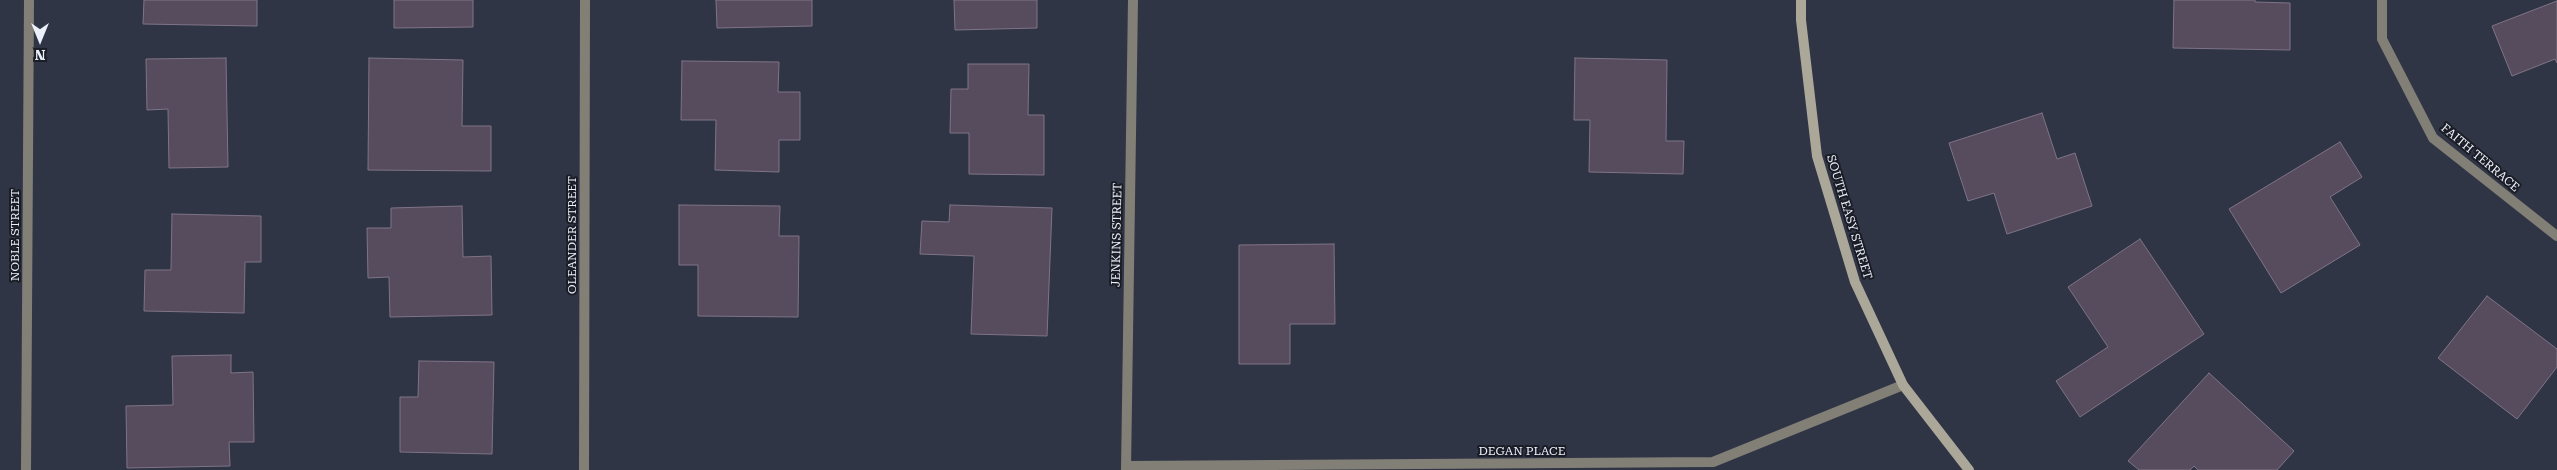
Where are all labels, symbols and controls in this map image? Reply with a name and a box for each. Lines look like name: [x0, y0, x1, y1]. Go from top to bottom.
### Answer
north arrow: [15, 15, 65, 65]
text: N: [35, 47, 45, 63]
street label: FAITH TERRACE: [2438, 121, 2522, 195]
street label: SOUTH EASY STREET: [1823, 153, 1875, 281]
street label: OLEANDER STREET: [565, 176, 579, 294]
street label: JENKINS STREET: [1109, 183, 1125, 287]
street label: NOBLE STREET: [8, 189, 22, 281]
street label: DEGAN PLACE: [1479, 444, 1565, 458]

